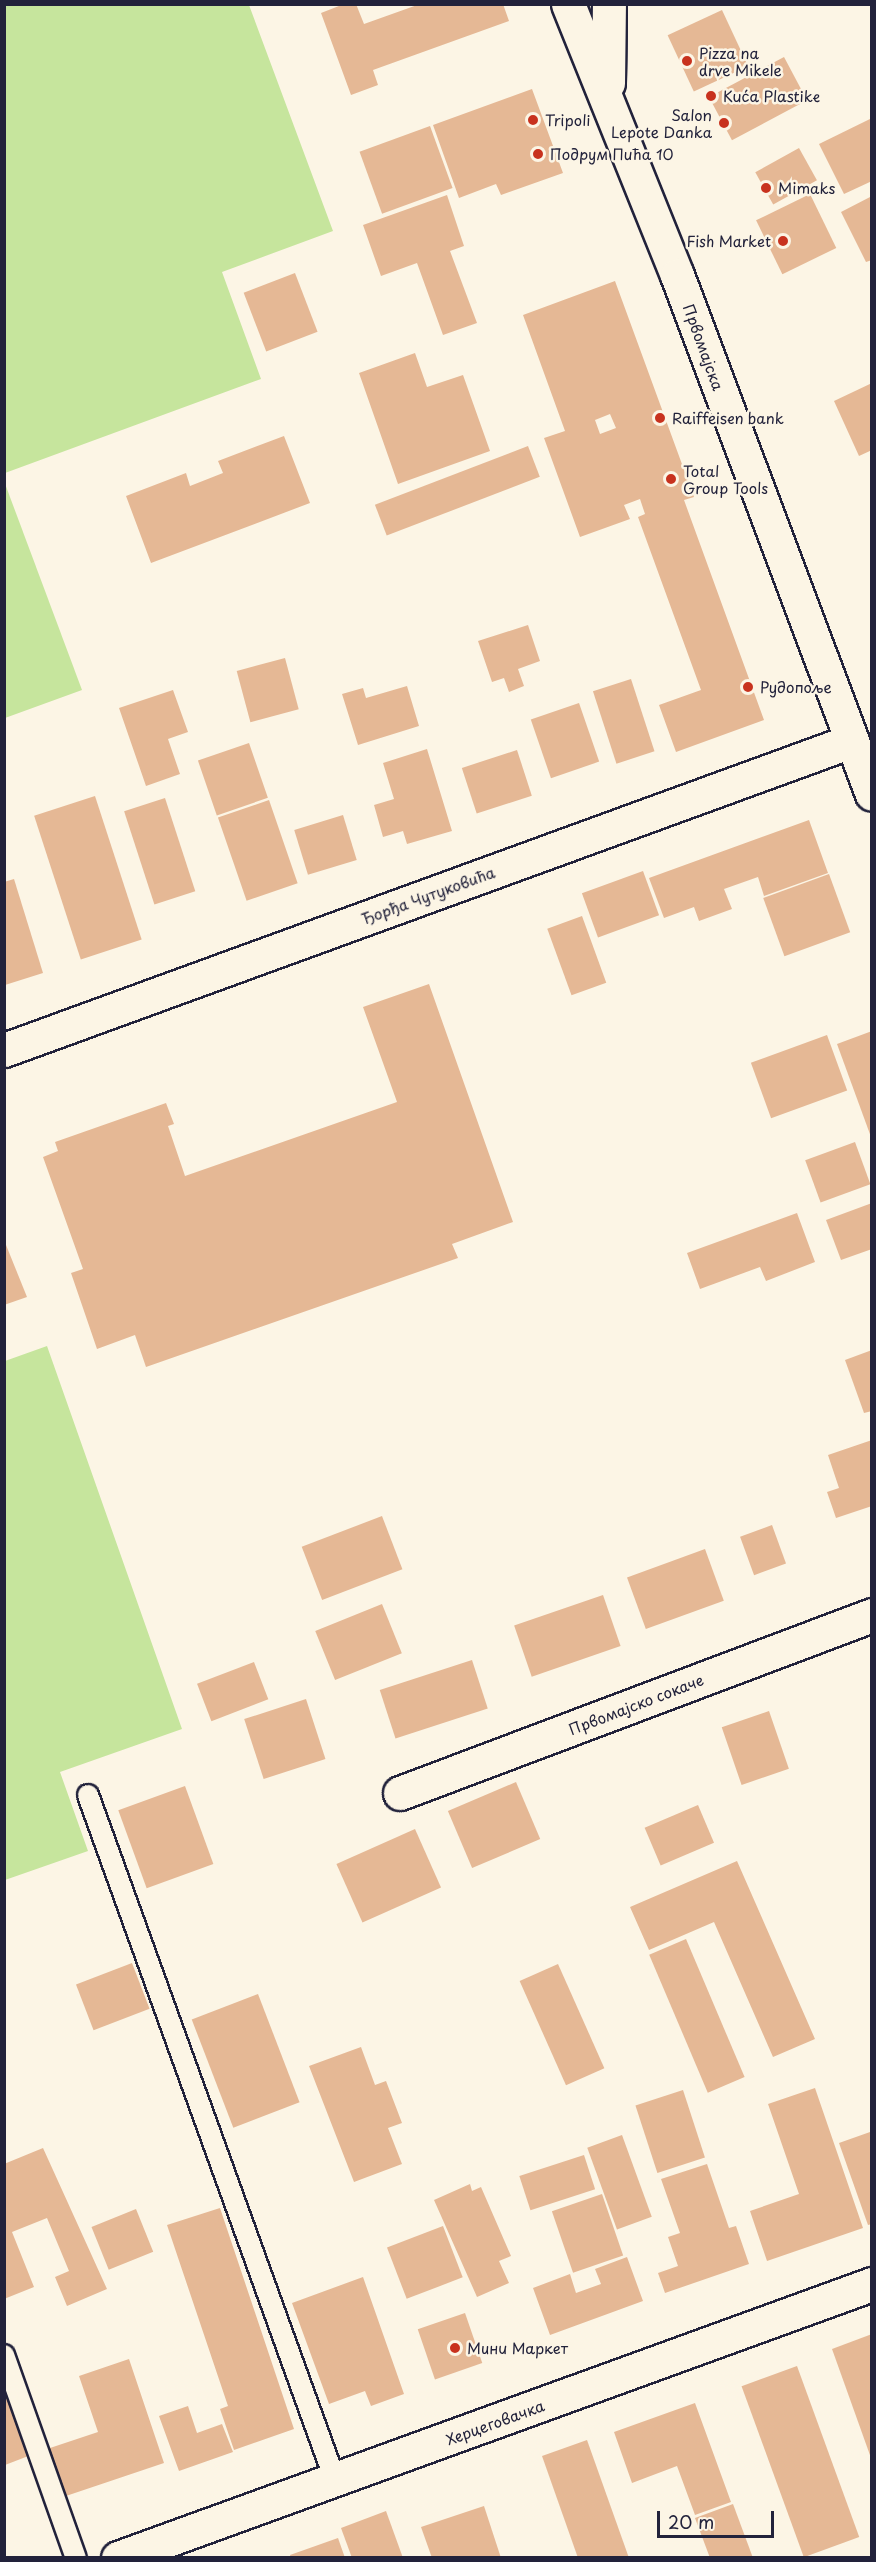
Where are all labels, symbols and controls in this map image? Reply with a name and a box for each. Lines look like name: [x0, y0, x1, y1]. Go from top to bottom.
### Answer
place label: Pizza na drve Mikele: [699, 43, 782, 78]
marker: Pizza na drve Mikele: [680, 54, 694, 68]
place label: Kuća Plastike: [723, 87, 820, 105]
marker: Kuća Plastike: [704, 89, 718, 103]
place label: Salon Lepote Danka: [611, 105, 712, 140]
place label: Tripoli: [545, 111, 591, 129]
marker: Tripoli: [526, 113, 540, 127]
marker: Salon Lepote Danka: [717, 116, 731, 130]
place label: Подрум Пића 10: [550, 145, 675, 163]
marker: Подрум Пића 10: [531, 147, 545, 161]
place label: Mimaks: [778, 179, 835, 197]
marker: Mimaks: [759, 181, 773, 195]
place label: Fish Market: [685, 232, 771, 250]
marker: Fish Market: [776, 234, 790, 248]
street label: Првомајска: [680, 301, 728, 393]
place label: Raiffeisen bank: [672, 409, 784, 427]
marker: Raiffeisen bank: [653, 411, 667, 425]
place label: Total Group Tools: [683, 461, 768, 496]
marker: Total Group Tools: [664, 472, 678, 486]
place label: Рудопоље: [760, 678, 832, 696]
marker: Рудопоље: [741, 680, 755, 694]
street label: Ђорђа Чутуковића: [359, 862, 497, 928]
street label: Првомајско сокаче: [566, 1670, 706, 1738]
place label: Мини Маркет: [467, 2339, 569, 2357]
marker: Мини Маркет: [448, 2341, 462, 2355]
street label: Херцеговачка: [443, 2396, 547, 2448]
scale bar: [660, 2499, 777, 2537]
text: 20 m: [668, 2508, 714, 2535]

